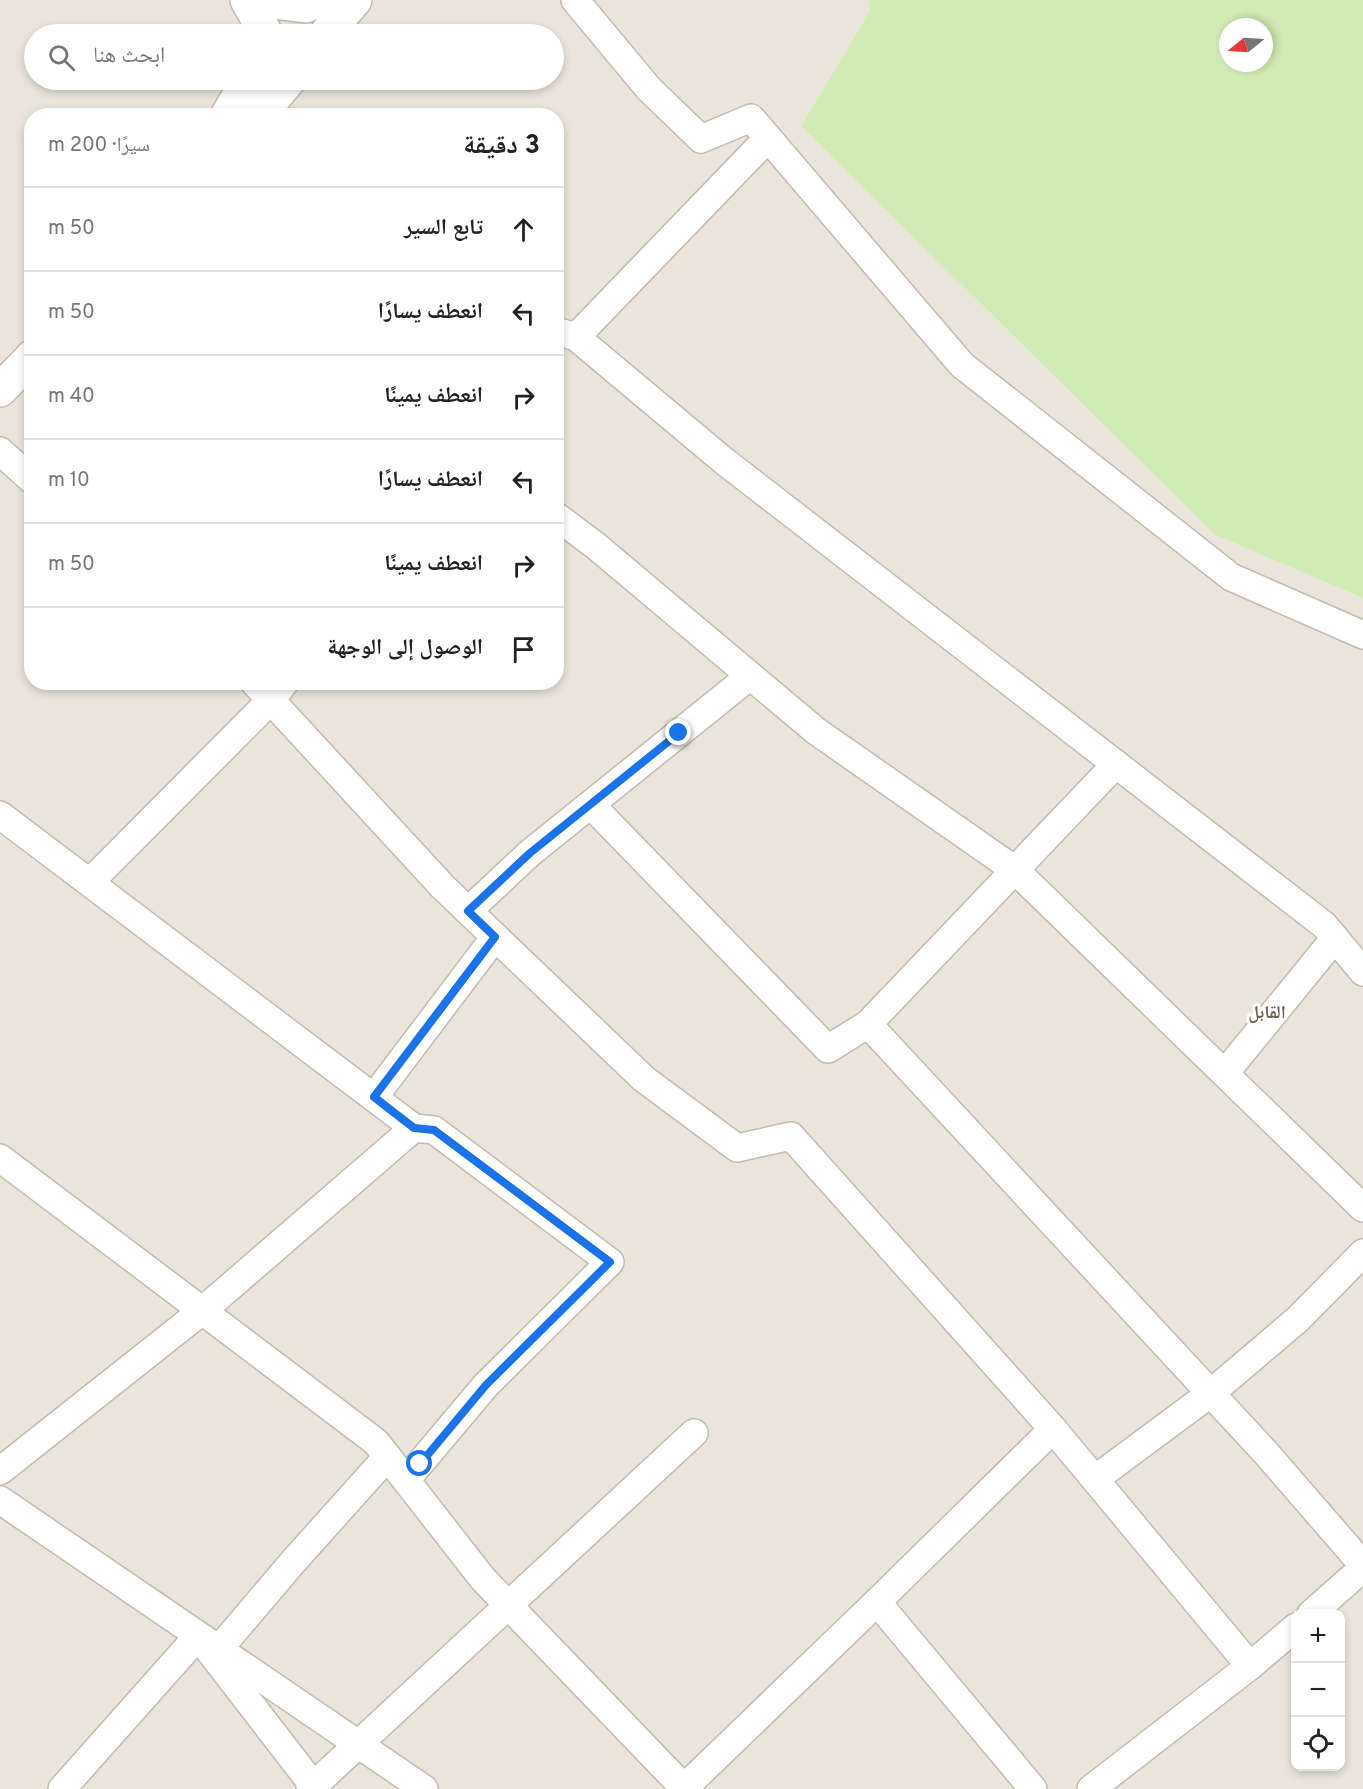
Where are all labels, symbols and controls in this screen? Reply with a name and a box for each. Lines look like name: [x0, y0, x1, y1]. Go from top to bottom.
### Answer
north arrow: [1219, 18, 1273, 72]
search box: [24, 24, 564, 90]
icon: search: [45, 41, 78, 74]
text: ابحث هنا: [93, 43, 165, 70]
text: 3 دقيقة: [463, 130, 540, 163]
text: سيرًا · 200 m: [48, 133, 150, 159]
icon: ahead: [507, 213, 540, 246]
text: تابع السير: [404, 215, 483, 242]
text: 50 m: [48, 216, 95, 242]
icon: left: [507, 297, 540, 330]
text: انعطف يسارًا: [378, 299, 483, 326]
text: 50 m: [48, 300, 95, 326]
icon: right: [507, 381, 540, 414]
text: انعطف يمينًا: [384, 383, 483, 410]
text: 40 m: [48, 384, 95, 410]
icon: left: [507, 465, 540, 498]
text: انعطف يسارًا: [378, 467, 483, 494]
text: 10 m: [48, 468, 90, 494]
icon: right: [507, 549, 540, 582]
text: انعطف يمينًا: [384, 551, 483, 578]
text: 50 m: [48, 552, 95, 578]
icon: arrive: [507, 633, 540, 666]
text: الوصول إلى الوجهة: [327, 635, 483, 662]
route end: [665, 719, 691, 745]
district label: القابل: [1248, 1002, 1286, 1025]
route start: [406, 1450, 432, 1476]
map controls: [1291, 1609, 1345, 1771]
button: +: [1291, 1609, 1345, 1663]
button: −: [1291, 1663, 1345, 1717]
button: locate: [1291, 1717, 1345, 1771]

